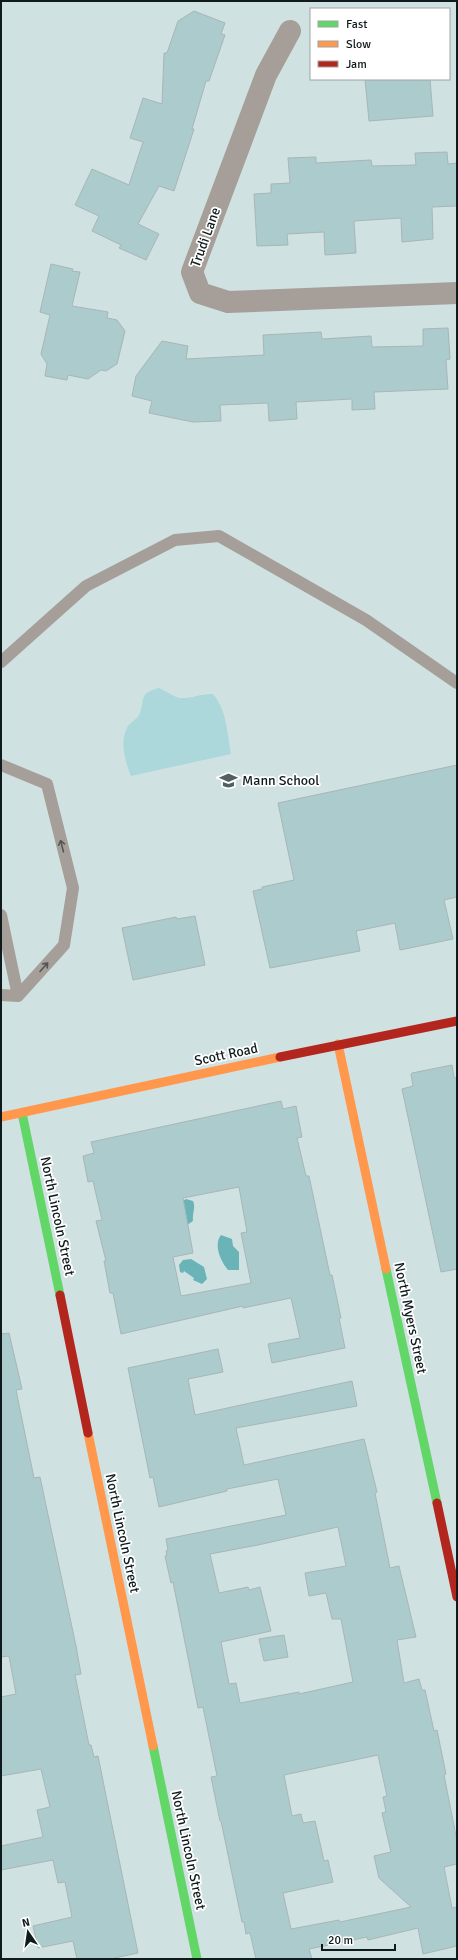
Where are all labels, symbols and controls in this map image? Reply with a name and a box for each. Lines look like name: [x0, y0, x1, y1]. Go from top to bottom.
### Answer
legend: [310, 8, 450, 80]
text: Fast: [346, 17, 367, 32]
text: Slow: [346, 37, 371, 52]
text: Jam: [346, 57, 367, 72]
street label: Trudi Lane: [187, 205, 224, 269]
school or university icon: Mann School: [219, 770, 239, 790]
place label: Mann School: [242, 772, 319, 789]
one-way arrow: [58, 840, 66, 853]
one-way arrow: [40, 962, 49, 972]
street label: Scott Road: [193, 1039, 259, 1069]
street label: North Lincoln Street: [37, 1155, 78, 1277]
street label: North Myers Street: [390, 1261, 431, 1375]
street label: North Lincoln Street: [102, 1472, 143, 1594]
street label: North Lincoln Street: [168, 1789, 209, 1911]
north arrow: [8, 1912, 48, 1952]
text: N: [21, 1916, 31, 1930]
scale bar: [322, 1926, 395, 1952]
text: 20 m: [328, 1933, 353, 1948]

